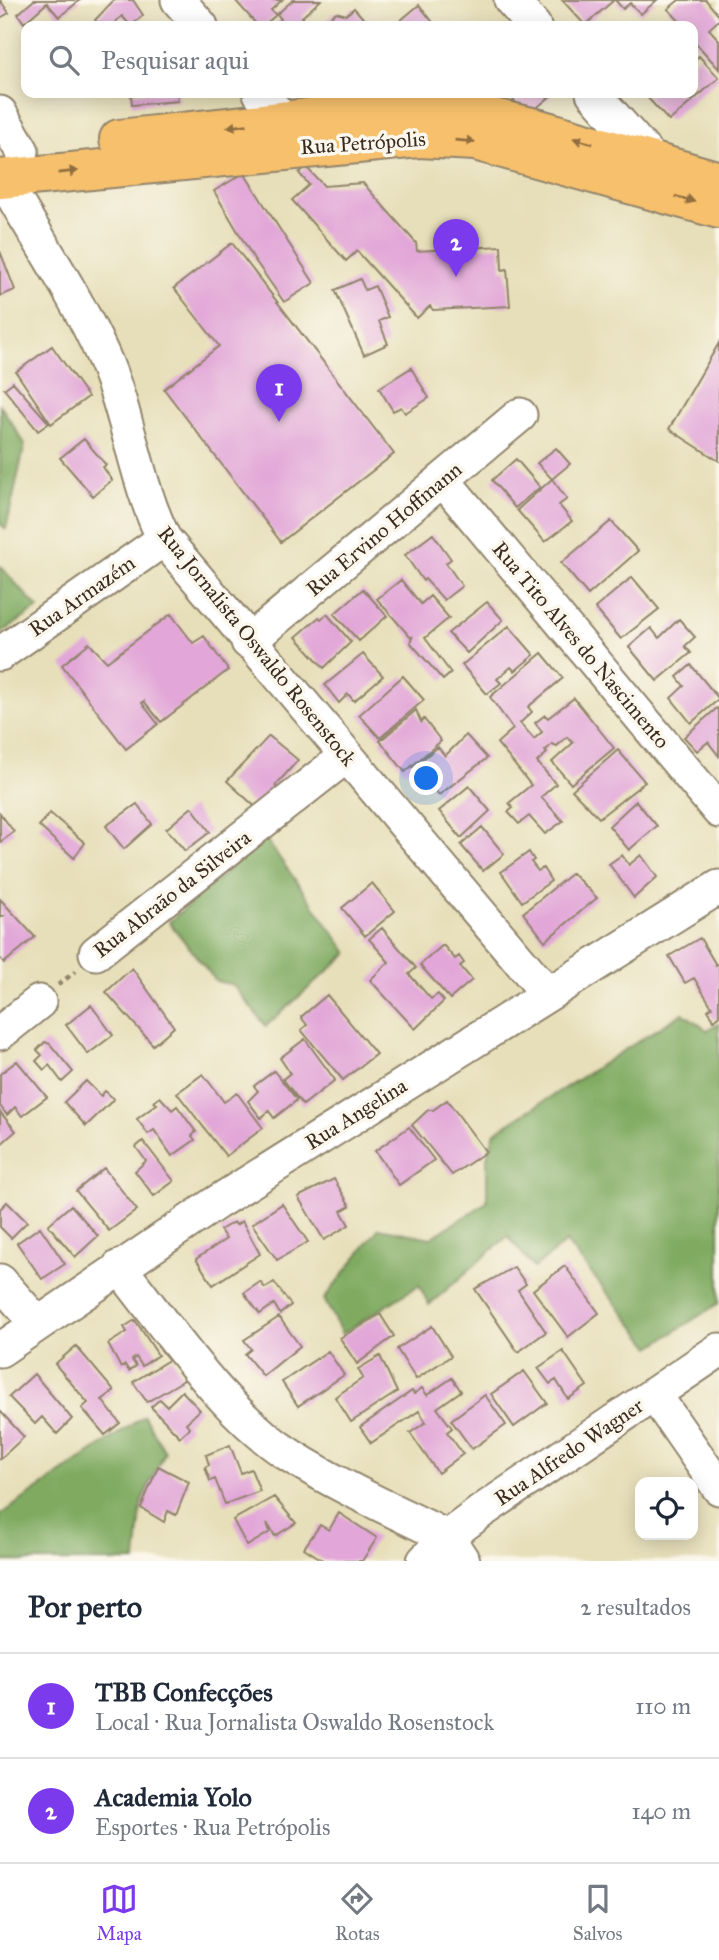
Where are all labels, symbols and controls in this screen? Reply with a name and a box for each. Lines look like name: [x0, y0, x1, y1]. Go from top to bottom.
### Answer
search box: [21, 21, 698, 98]
icon: search: [45, 41, 83, 79]
text: Pesquisar aqui: [101, 44, 249, 76]
one-way arrow: [226, 120, 248, 131]
street label: Rua Petrópolis: [299, 126, 427, 160]
one-way arrow: [454, 135, 476, 146]
one-way arrow: [572, 136, 593, 146]
one-way arrow: [57, 166, 79, 177]
one-way arrow: [674, 195, 695, 205]
pin: 2: [433, 219, 479, 277]
pin: 1: [256, 364, 302, 422]
street label: Rua Ervino Hoffmann: [301, 456, 467, 602]
street label: Rua Jornalista Oswaldo Rosenstock: [152, 521, 362, 771]
street label: Rua Tito Alves do Nascimento: [487, 536, 675, 754]
street label: Rua Armazém: [24, 550, 140, 642]
your location: [409, 761, 443, 795]
street label: Rua Abraão da Silveira: [88, 824, 256, 964]
street label: Rua Angelina: [300, 1072, 412, 1155]
street label: Rua Alfredo Wagner: [490, 1393, 648, 1511]
map controls: [635, 1477, 698, 1540]
button: locate: [635, 1477, 698, 1540]
text: Por perto: [28, 1589, 142, 1625]
text: 2 resultados: [580, 1593, 691, 1621]
text: TBB Confecções: [95, 1676, 273, 1708]
text: 1: [46, 1692, 56, 1720]
text: 110 m: [635, 1692, 691, 1720]
text: Local · Rua Jornalista Oswaldo Rosenstock: [95, 1708, 494, 1736]
text: Academia Yolo: [95, 1781, 252, 1813]
text: 2: [45, 1797, 57, 1825]
text: 140 m: [631, 1797, 691, 1825]
text: Esportes · Rua Petrópolis: [95, 1813, 330, 1841]
tab: Mapa: [97, 1880, 142, 1945]
tab: Rotas: [335, 1880, 380, 1945]
tab: Salvos: [573, 1880, 622, 1945]

